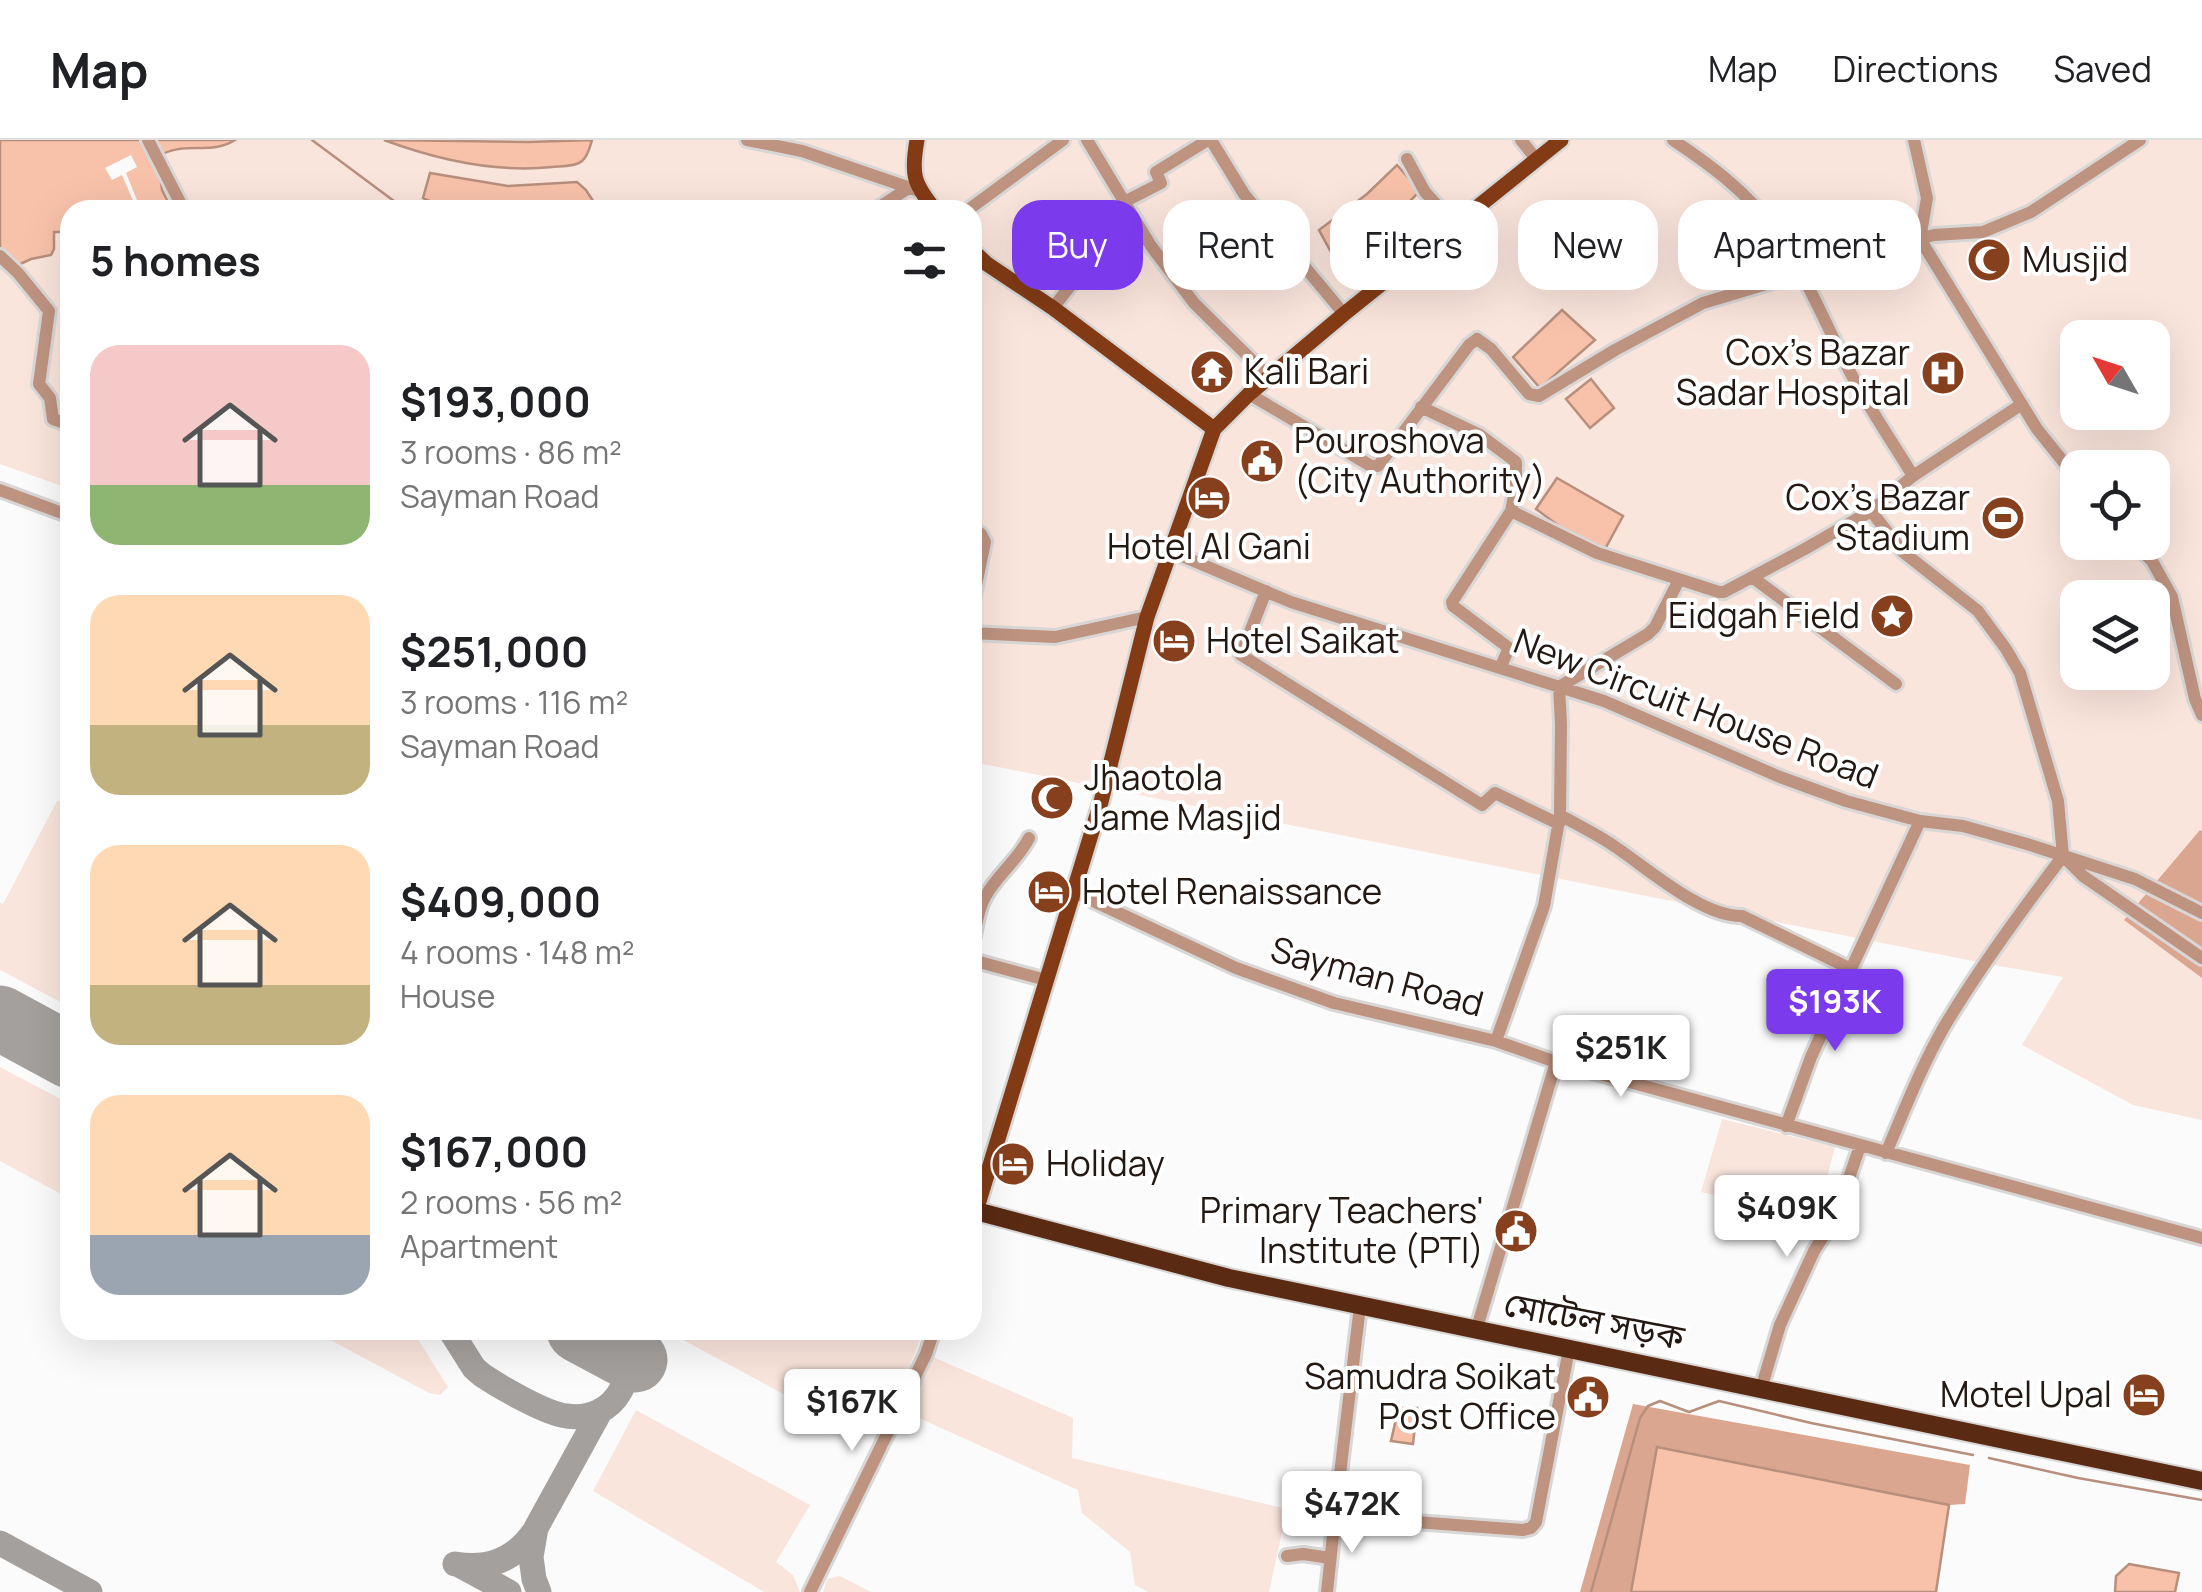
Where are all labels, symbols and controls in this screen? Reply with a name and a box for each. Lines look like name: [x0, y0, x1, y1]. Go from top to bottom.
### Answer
text: Map: [50, 37, 148, 102]
text: Map: [1708, 45, 1778, 93]
text: Directions: [1833, 45, 1998, 93]
text: Saved: [2053, 45, 2152, 93]
chip: Buy: [1012, 200, 1143, 290]
chip: Rent: [1163, 200, 1310, 290]
chip: Filters: [1330, 200, 1498, 290]
chip: New: [1518, 200, 1658, 290]
chip: Apartment: [1678, 200, 1921, 290]
text: 5 homes: [90, 231, 261, 289]
icon: filters: [897, 233, 952, 288]
place label: Musjid: [2022, 235, 2128, 283]
mosque icon: Musjid: [1966, 237, 2012, 283]
north arrow: [2060, 320, 2170, 430]
map controls: [2060, 320, 2170, 690]
place label: Cox's Bazar Sadar Hospital: [1676, 328, 1910, 416]
place label: Kali Bari: [1244, 347, 1369, 395]
temple icon: Kali Bari: [1189, 349, 1235, 395]
hospital icon: Cox's Bazar Sadar Hospital: [1920, 350, 1966, 396]
text: $193,000: [400, 372, 591, 430]
icon: home: [170, 385, 290, 505]
place label: Pouroshova (City Authority): [1294, 416, 1546, 504]
text: 3 rooms · 86 m²: [400, 430, 622, 474]
public building icon: Pouroshova (City Authority): [1239, 438, 1285, 484]
button: locate: [2060, 450, 2170, 560]
place label: Cox's Bazar Stadium: [1785, 473, 1970, 561]
text: Sayman Road: [400, 474, 600, 518]
hotel icon: Hotel Al Gani: [1186, 475, 1232, 521]
sports icon: Cox's Bazar Stadium: [1980, 495, 2026, 541]
place label: Hotel Al Gani: [1107, 522, 1311, 570]
button: layers: [2060, 580, 2170, 690]
place label: Eidgah Field: [1668, 591, 1860, 639]
place icon: Eidgah Field: [1869, 593, 1915, 639]
place label: Hotel Saikat: [1206, 616, 1400, 664]
street label: New Circuit House Road: [1507, 616, 1885, 800]
hotel icon: Hotel Saikat: [1151, 618, 1197, 664]
text: $251,000: [400, 622, 588, 680]
icon: home: [170, 635, 290, 755]
text: 3 rooms · 116 m²: [400, 680, 628, 724]
text: Sayman Road: [400, 724, 600, 768]
place label: Jhaotola Jame Masjid: [1084, 753, 1282, 841]
mosque icon: Jhaotola Jame Masjid: [1029, 775, 1075, 821]
place label: Hotel Renaissance: [1082, 867, 1382, 915]
hotel icon: Hotel Renaissance: [1026, 869, 1072, 915]
text: $409,000: [400, 872, 601, 930]
icon: home: [170, 885, 290, 1005]
street label: Sayman Road: [1266, 925, 1489, 1027]
text: 4 rooms · 148 m²: [400, 930, 635, 974]
pin: $193K: [1765, 969, 1905, 1054]
text: House: [400, 974, 495, 1018]
text: $193K: [1788, 979, 1882, 1023]
pin: $251K: [1551, 1015, 1691, 1100]
text: $251K: [1575, 1025, 1667, 1069]
text: $167,000: [400, 1122, 588, 1180]
icon: home: [170, 1135, 290, 1255]
place label: Holiday: [1046, 1139, 1165, 1187]
hotel icon: Holiday: [990, 1141, 1036, 1187]
pin: $409K: [1717, 1175, 1857, 1260]
text: 2 rooms · 56 m²: [400, 1180, 622, 1224]
text: $409K: [1736, 1185, 1838, 1229]
place label: Primary Teachers' Institute (PTI): [1200, 1186, 1484, 1274]
public building icon: Primary Teachers' Institute (PTI): [1493, 1208, 1539, 1254]
text: Apartment: [400, 1224, 558, 1268]
street label: মোটেল সড়ক: [1500, 1279, 1689, 1361]
place label: Samudra Soikat Post Office: [1304, 1352, 1556, 1440]
pin: $167K: [782, 1369, 922, 1454]
place label: Motel Upal: [1940, 1370, 2112, 1418]
hotel icon: Motel Upal: [2121, 1372, 2167, 1418]
public building icon: Samudra Soikat Post Office: [1565, 1374, 1611, 1420]
text: $167K: [806, 1379, 898, 1423]
pin: $472K: [1282, 1471, 1422, 1556]
text: $472K: [1304, 1481, 1400, 1525]

